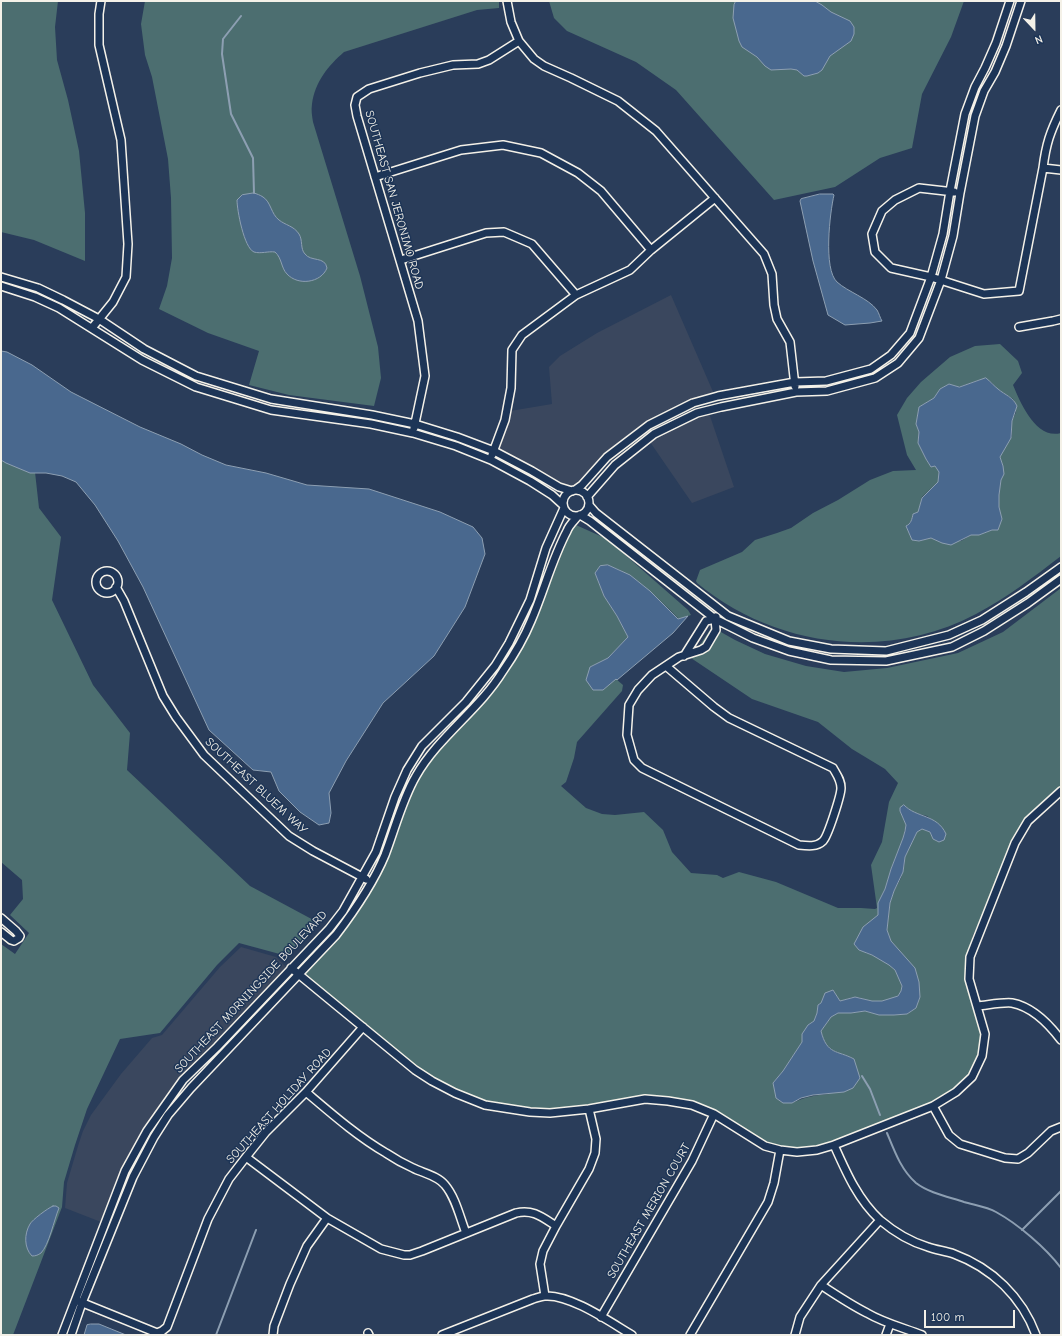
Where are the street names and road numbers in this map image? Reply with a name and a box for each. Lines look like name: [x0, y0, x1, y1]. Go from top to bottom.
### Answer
street label: SOUTHEAST SAN JERONIMO ROAD: [362, 109, 426, 291]
street label: SOUTHEAST BLUEM WAY: [202, 735, 310, 837]
street label: SOUTHEAST MORNINGSIDE BOULEVARD: [172, 908, 330, 1076]
street label: SOUTHEAST HOLIDAY ROAD: [223, 1045, 335, 1167]
street label: SOUTHEAST MERION COURT: [604, 1141, 694, 1281]

